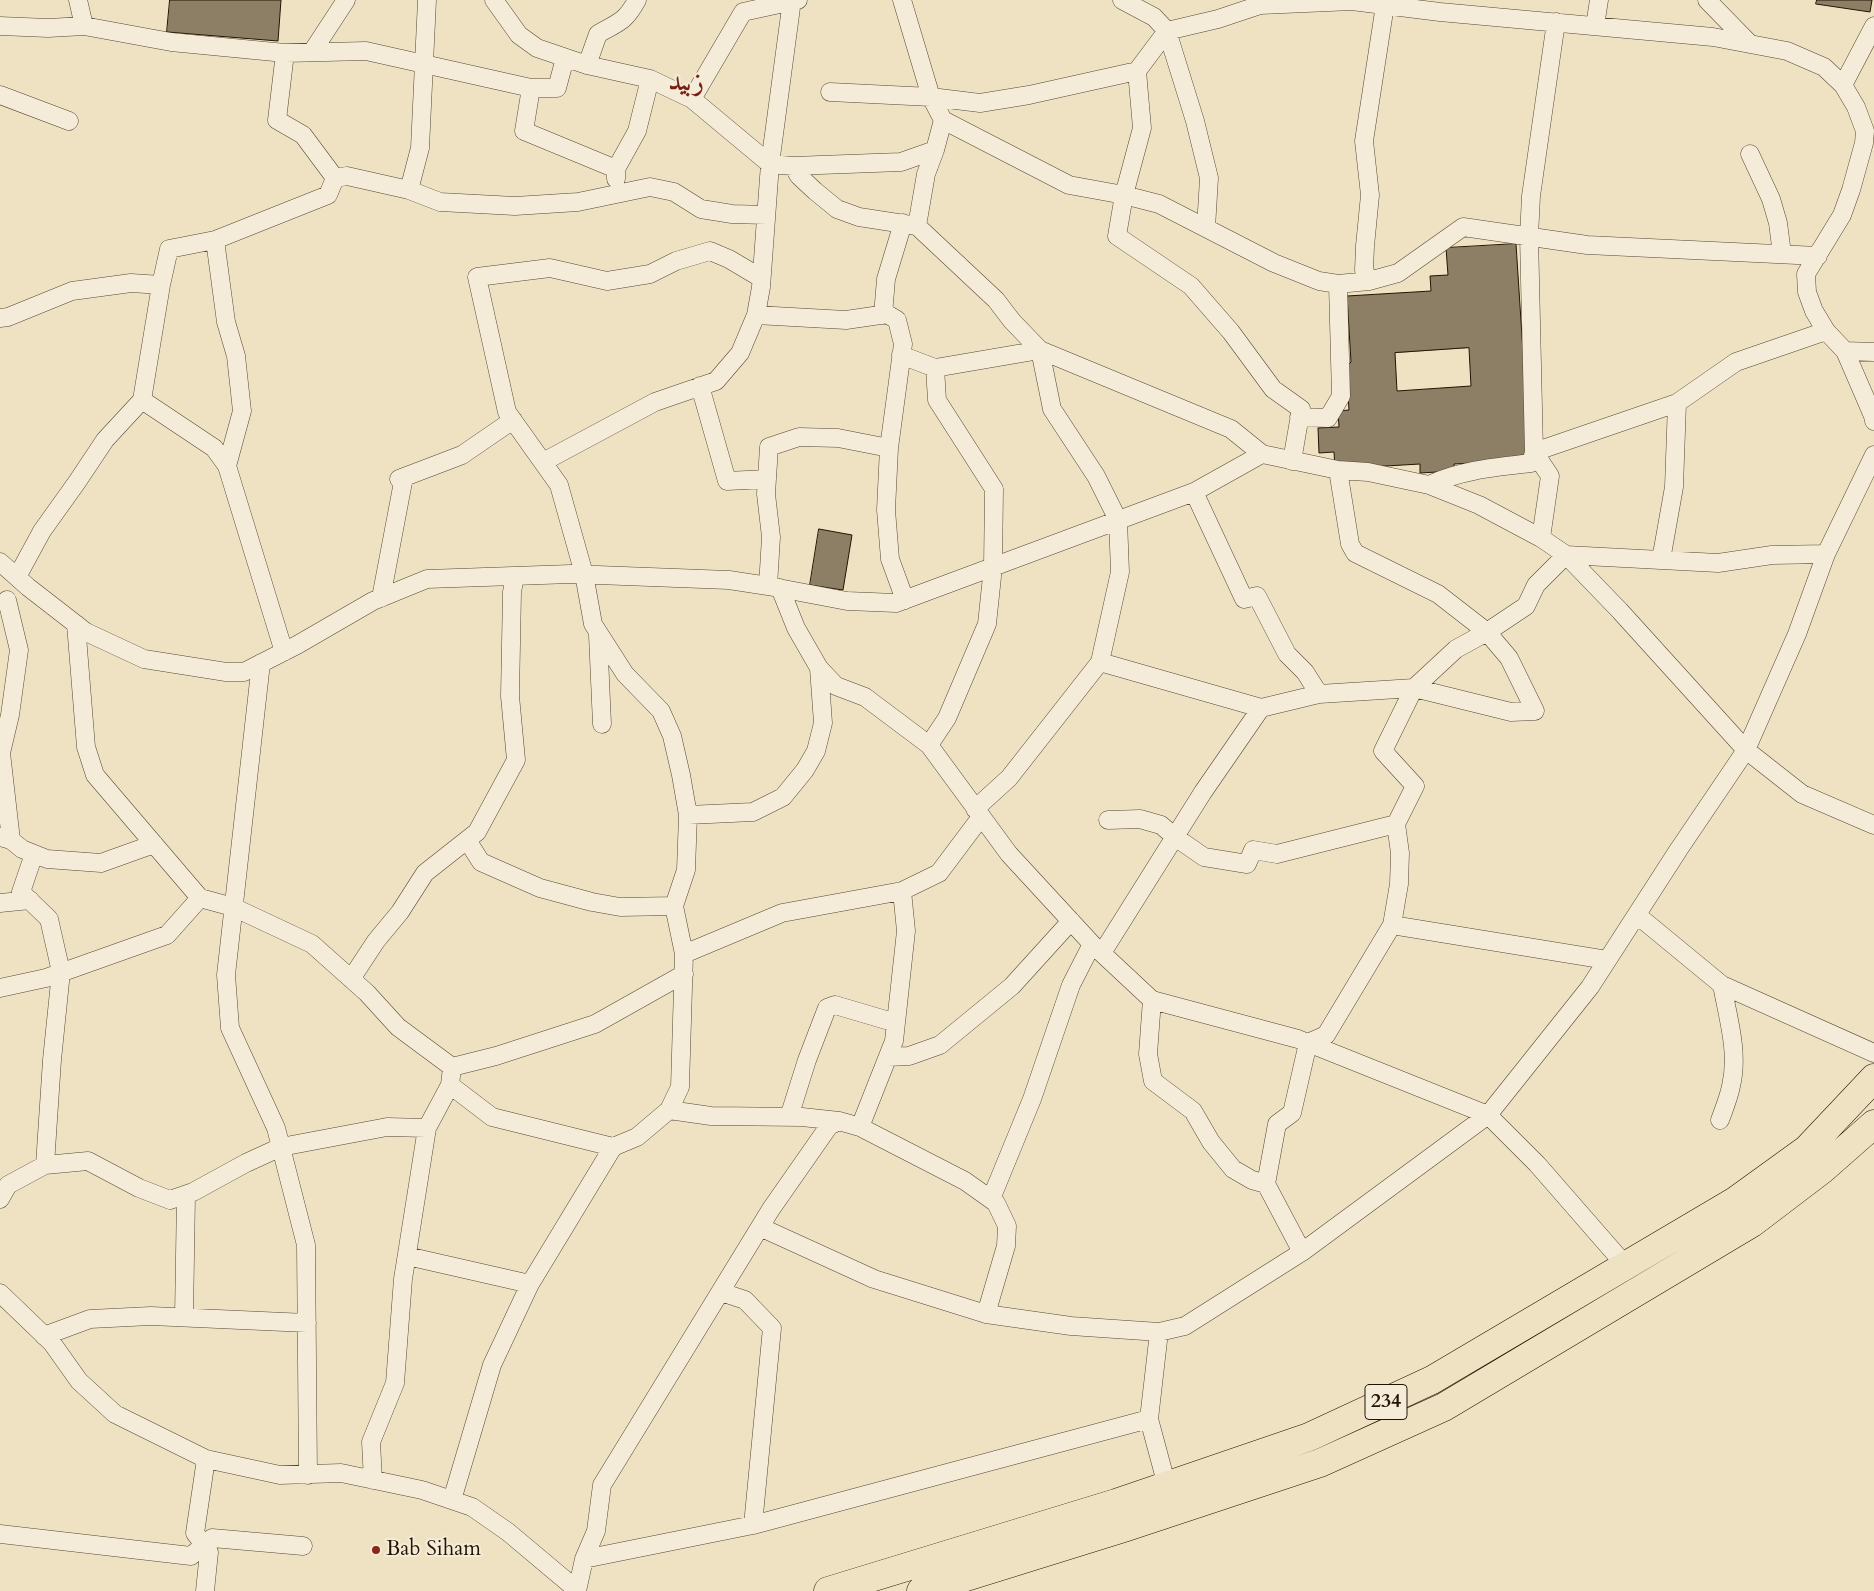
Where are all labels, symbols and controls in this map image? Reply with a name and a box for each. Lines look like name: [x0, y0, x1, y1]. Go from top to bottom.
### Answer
district label: زبيد: [668, 68, 704, 100]
road number: 234: [1365, 1384, 1407, 1420]
place label: Bab Siham: [386, 1537, 481, 1563]
marker: Bab Siham: [370, 1544, 382, 1556]

